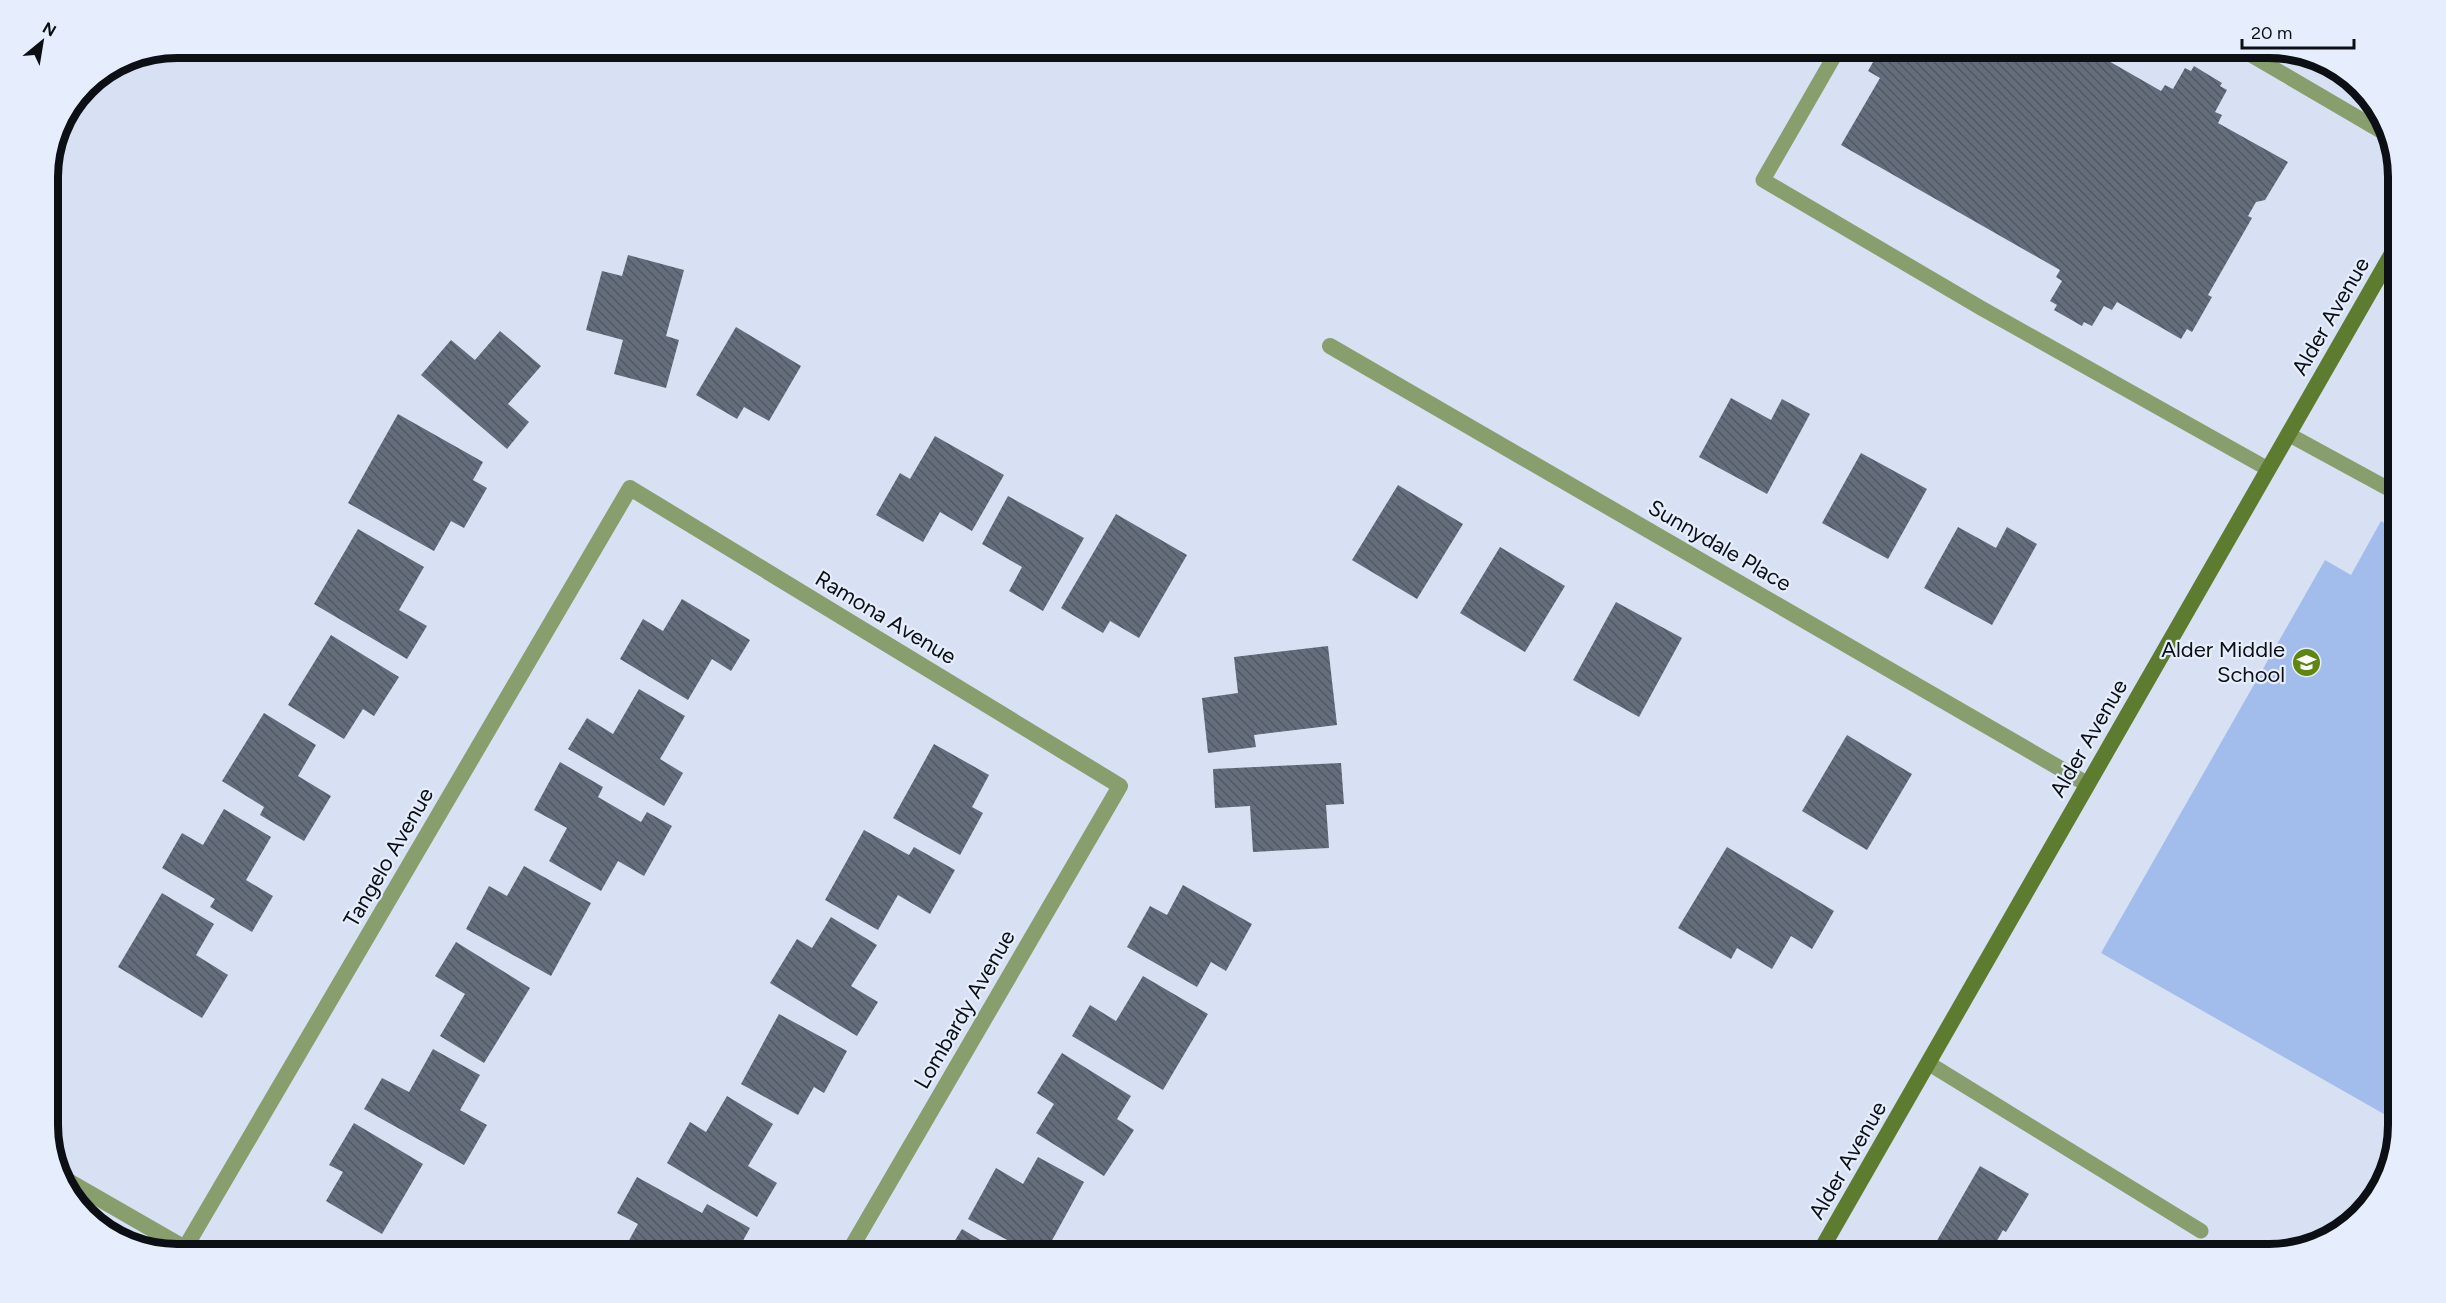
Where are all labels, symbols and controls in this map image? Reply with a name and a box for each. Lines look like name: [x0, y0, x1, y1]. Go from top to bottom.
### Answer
north arrow: [12, 12, 72, 72]
scale bar: [2242, 12, 2354, 50]
text: N: [39, 18, 59, 41]
text: 20 m: [2251, 22, 2292, 44]
street label: Alder Avenue: [2286, 252, 2375, 380]
street label: Sunnydale Place: [1643, 494, 1796, 597]
street label: Ramona Avenue: [810, 565, 961, 670]
place label: Alder Middle School: [2161, 636, 2285, 688]
school or university icon: Alder Middle School: [2290, 646, 2322, 678]
street label: Alder Avenue: [2044, 674, 2133, 802]
street label: Tangelo Avenue: [338, 783, 439, 932]
street label: Lombardy Avenue: [908, 925, 1021, 1093]
street label: Alder Avenue: [1803, 1096, 1892, 1224]

